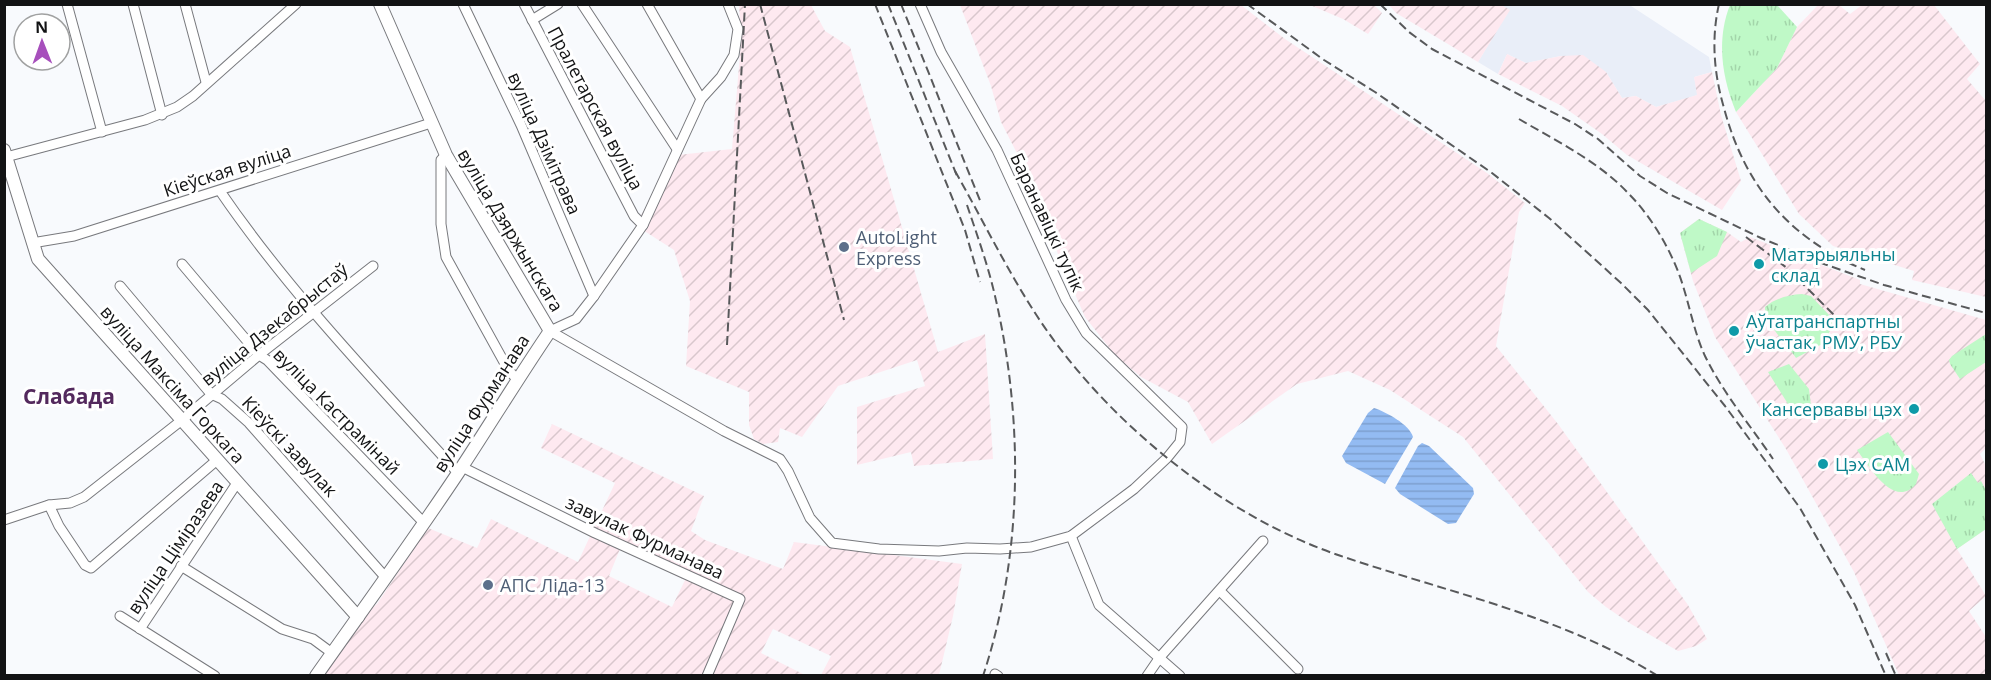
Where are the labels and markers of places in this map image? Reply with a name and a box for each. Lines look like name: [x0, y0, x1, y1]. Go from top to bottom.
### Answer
place label: AutoLight Express: [856, 225, 937, 270]
marker: AutoLight Express: [837, 240, 851, 254]
place label: Матэрыяльны склад: [1771, 242, 1896, 287]
marker: Матэрыяльны склад: [1752, 257, 1766, 271]
place label: Аўтатранспартны ўчастак, РМУ, РБУ: [1746, 309, 1903, 354]
marker: Аўтатранспартны ўчастак, РМУ, РБУ: [1727, 324, 1741, 338]
place label: Кансервавы цэх: [1761, 397, 1903, 421]
marker: Кансервавы цэх: [1907, 402, 1921, 416]
place label: Цэх САМ: [1835, 452, 1910, 476]
marker: Цэх САМ: [1816, 457, 1830, 471]
place label: АПС Ліда-13: [500, 573, 604, 597]
marker: АПС Ліда-13: [481, 578, 495, 592]

